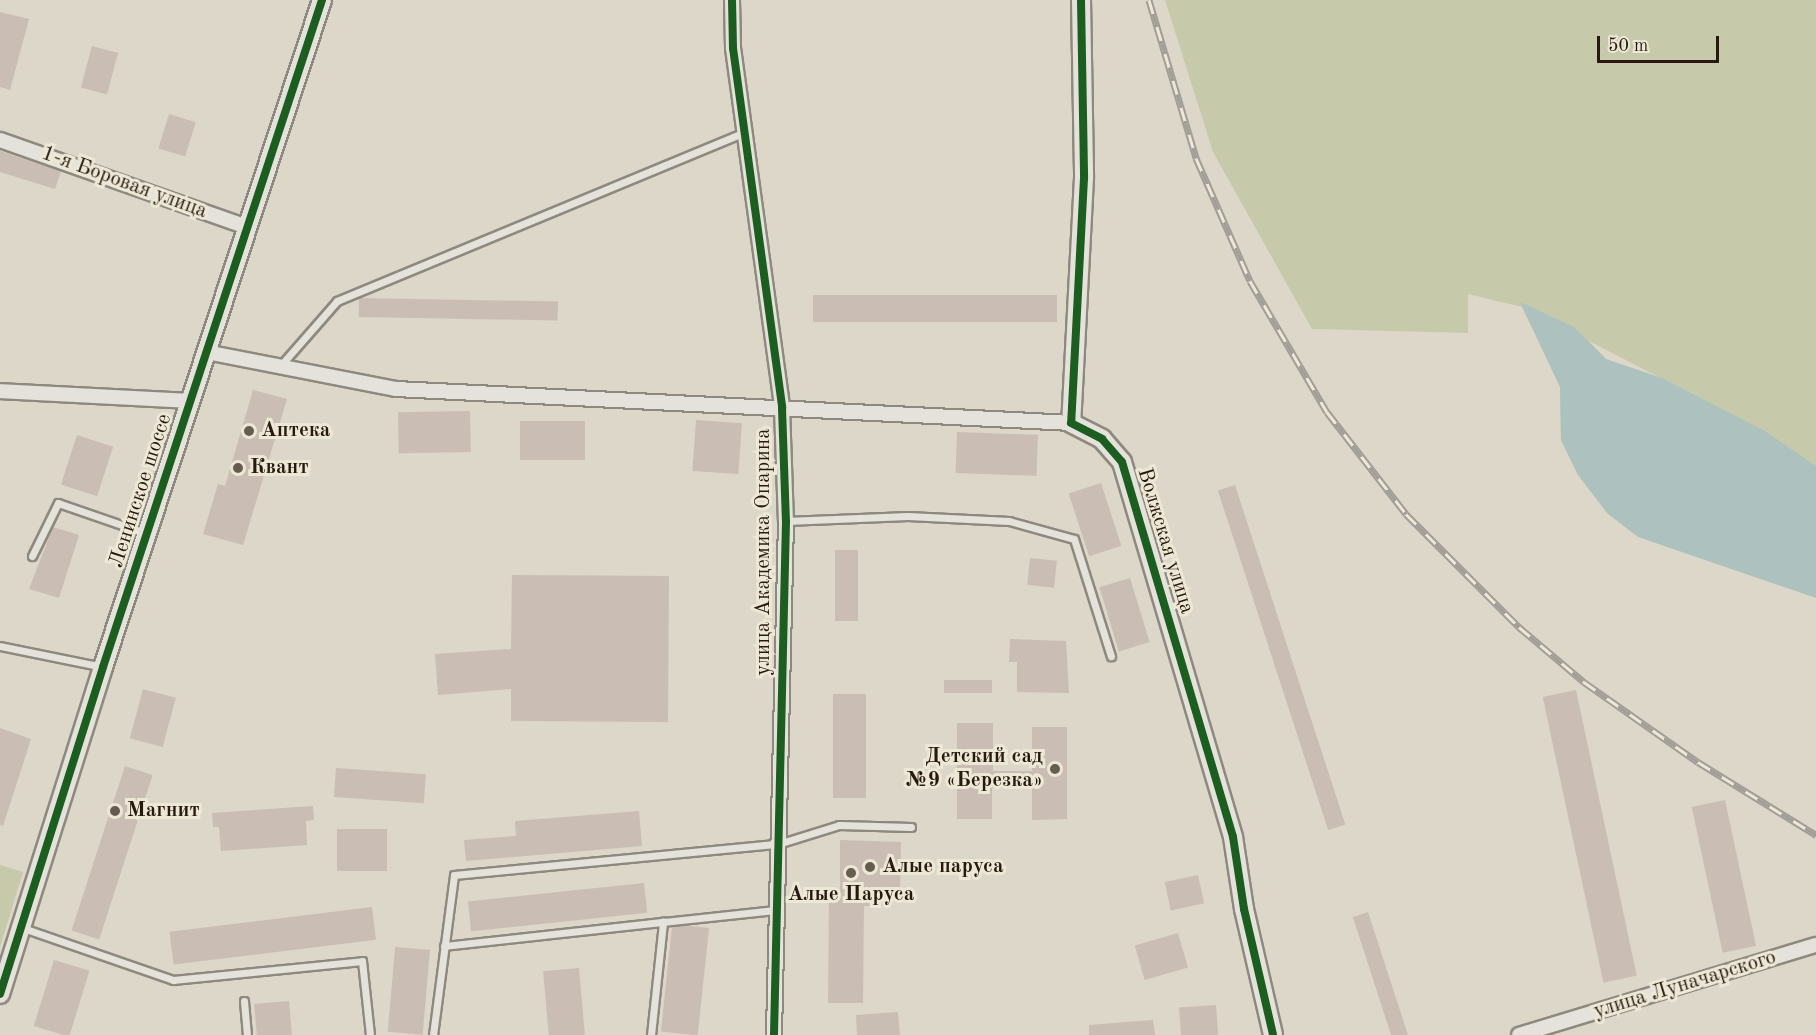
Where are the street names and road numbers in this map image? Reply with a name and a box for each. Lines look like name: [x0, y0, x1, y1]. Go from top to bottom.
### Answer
street label: 1-я Боровая улица: [38, 141, 210, 225]
street label: Ленинское шоссе: [104, 411, 178, 571]
street label: улица Академика Опарина: [751, 428, 777, 676]
street label: Волжская улица: [1131, 465, 1199, 617]
street label: улица Луначарского: [1591, 945, 1779, 1025]

